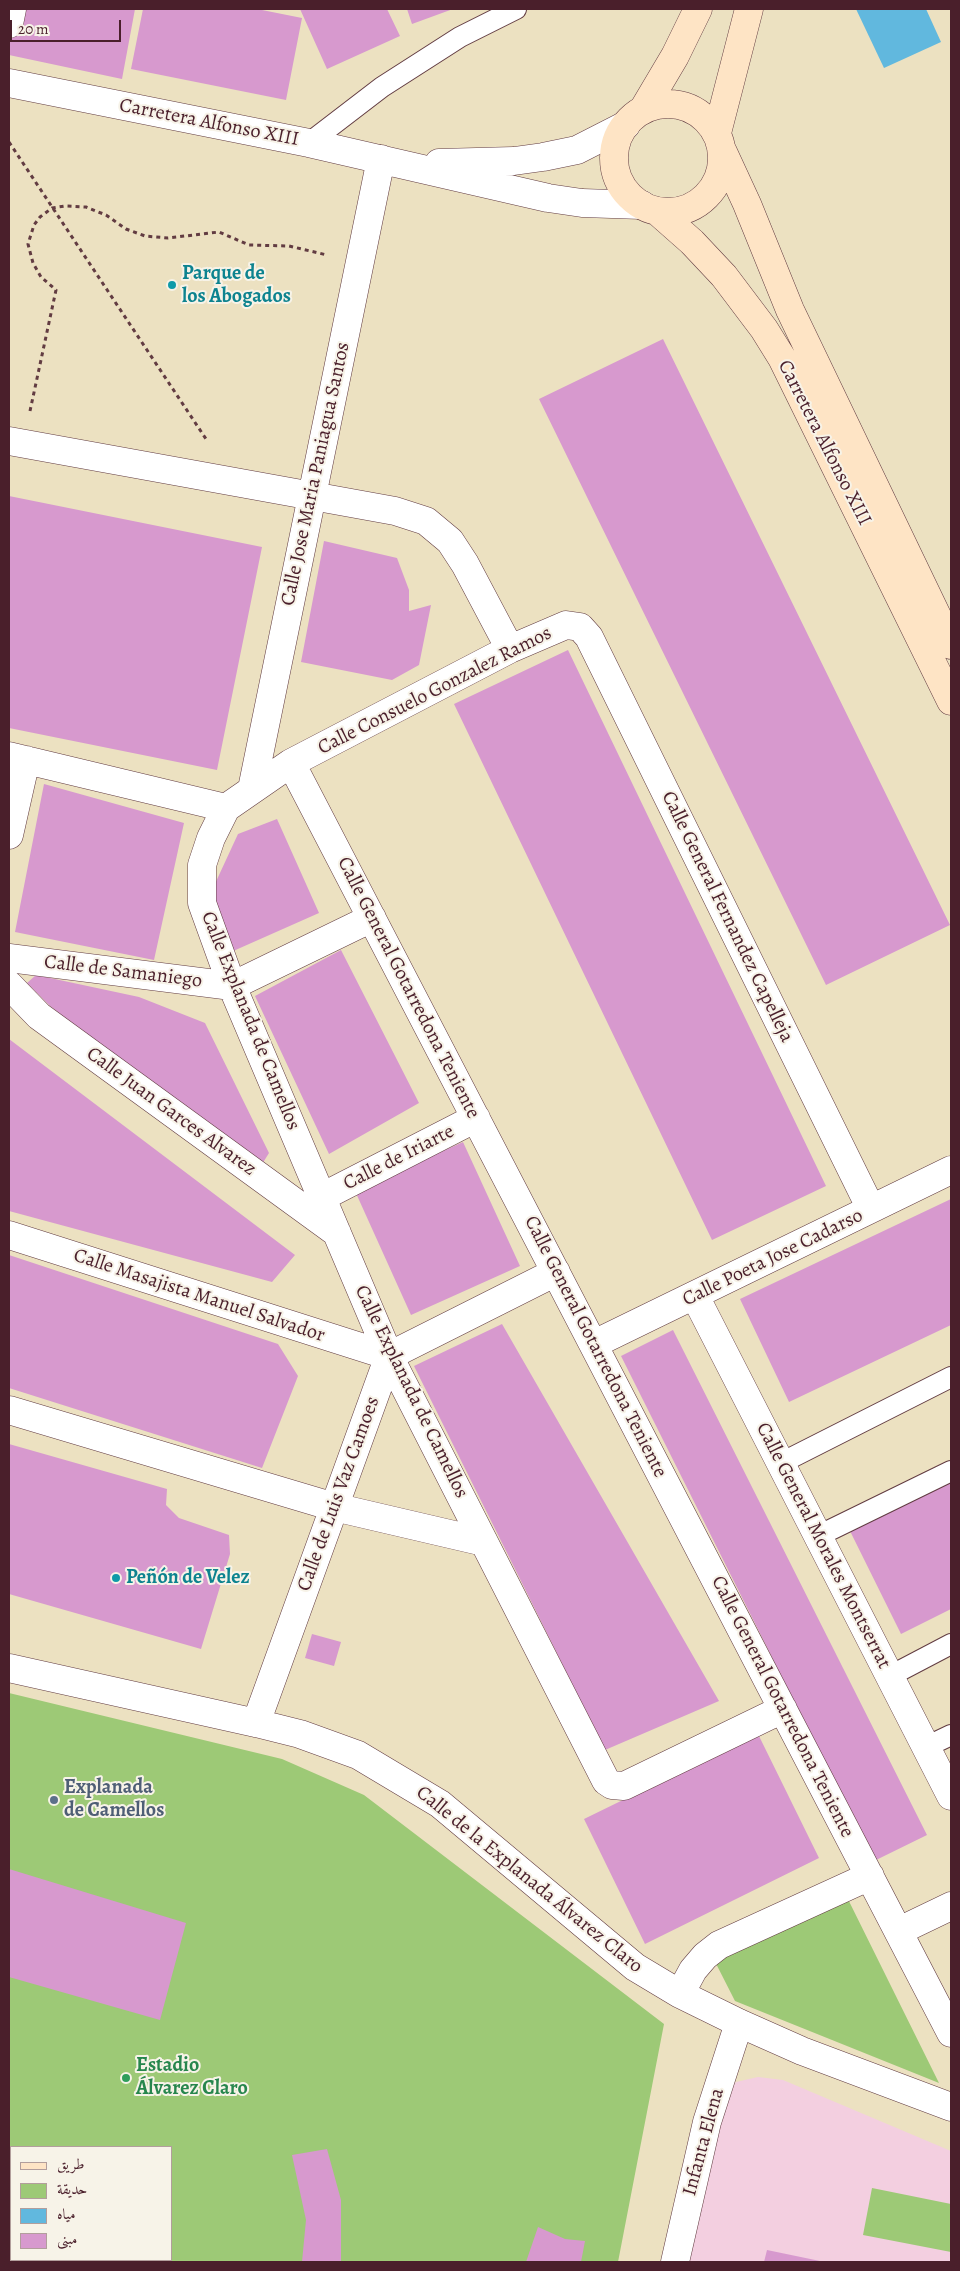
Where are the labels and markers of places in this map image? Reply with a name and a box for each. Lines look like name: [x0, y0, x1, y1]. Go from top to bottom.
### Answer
place label: Parque de los Abogados: [182, 262, 291, 309]
marker: Parque de los Abogados: [166, 279, 178, 291]
place label: Peñón de Velez: [126, 1566, 250, 1590]
marker: Peñón de Velez: [110, 1572, 122, 1584]
place label: Explanada de Camellos: [64, 1776, 164, 1823]
marker: Explanada de Camellos: [48, 1794, 60, 1806]
place label: Estadio Álvarez Claro: [136, 2054, 248, 2101]
marker: Estadio Álvarez Claro: [120, 2072, 132, 2084]

